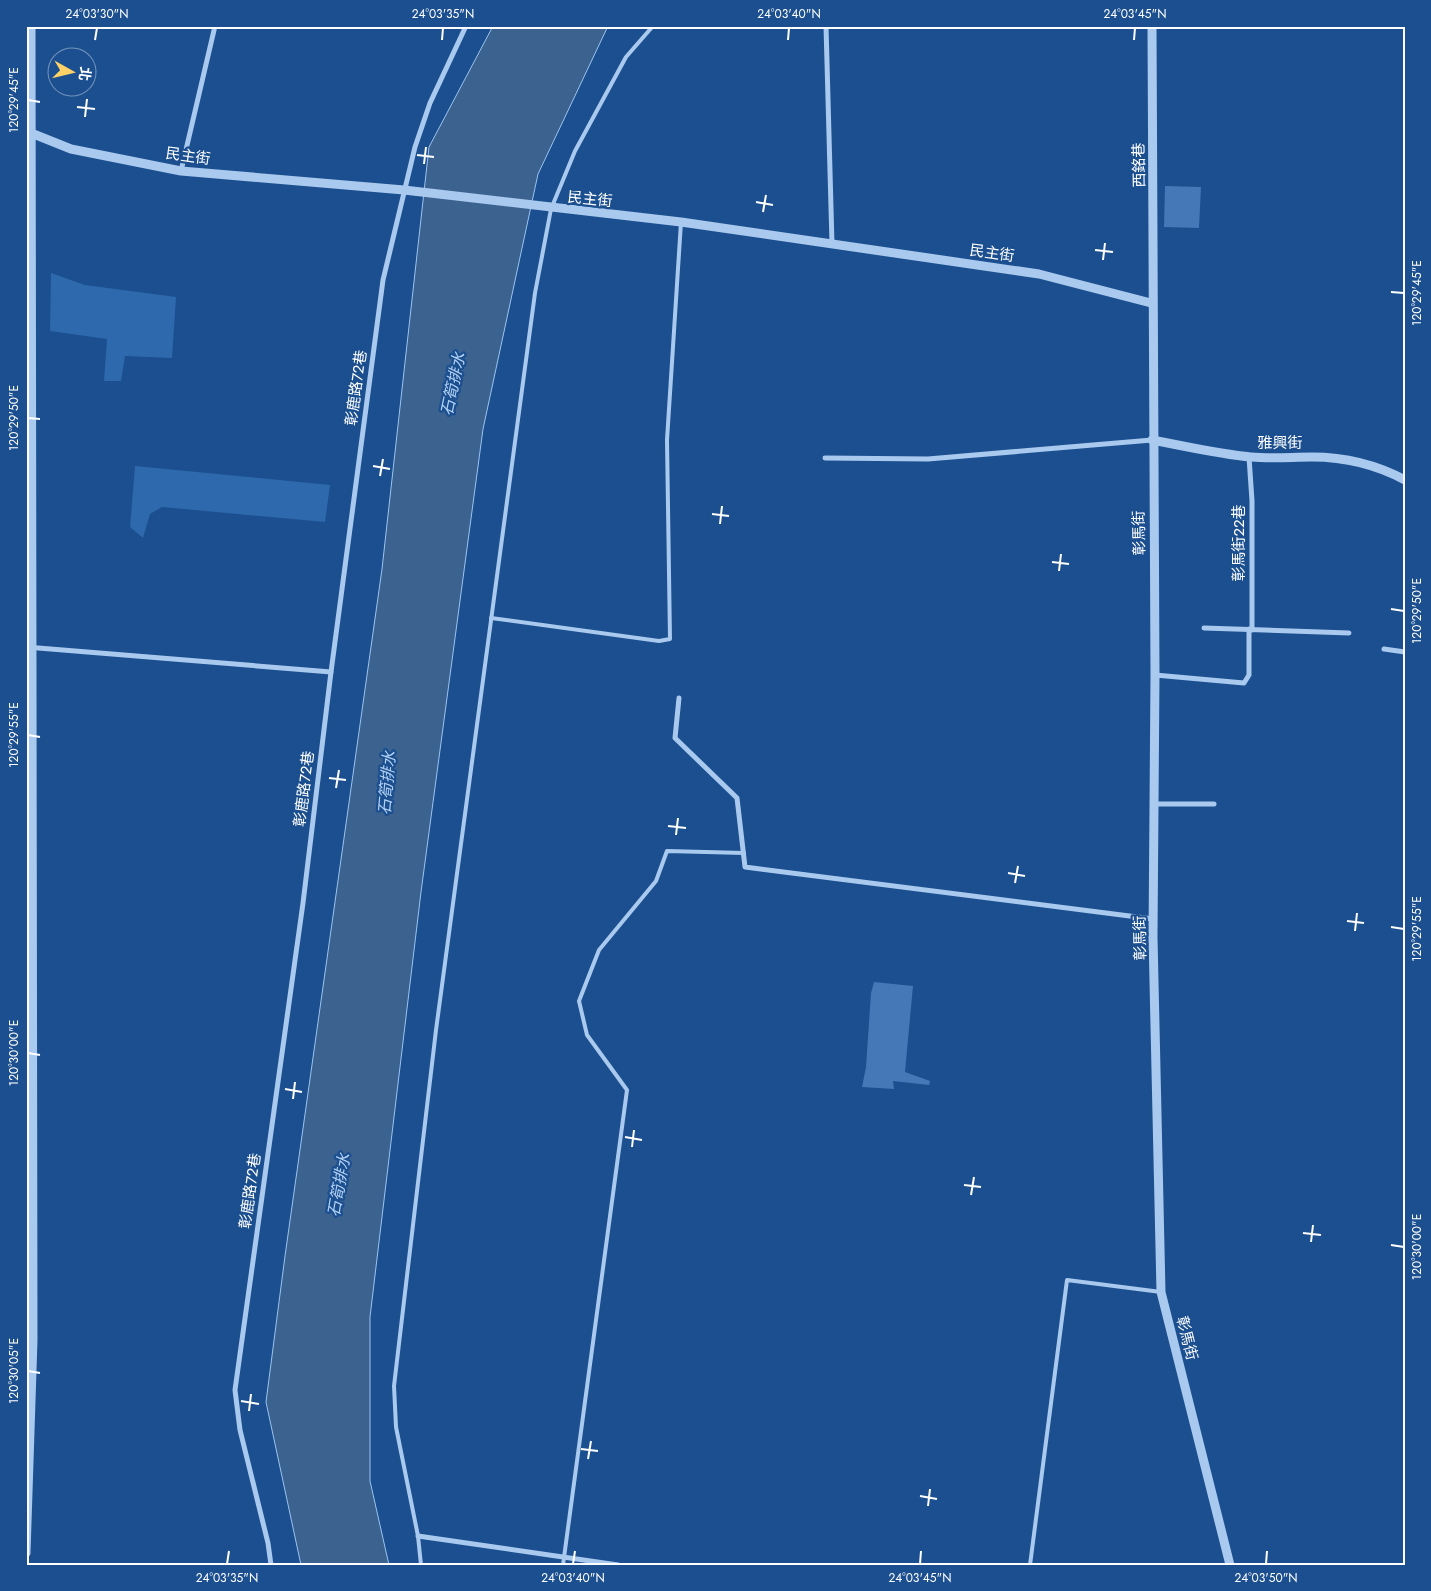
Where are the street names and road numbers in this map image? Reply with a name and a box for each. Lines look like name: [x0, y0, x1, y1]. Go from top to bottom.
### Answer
street label: 民主街: [164, 142, 212, 170]
street label: 西銘巷: [1128, 142, 1150, 188]
street label: 民主街: [566, 186, 614, 212]
street label: 民主街: [968, 239, 1016, 267]
street label: 彰鹿路72巷: [340, 349, 372, 427]
street label: 雅興街: [1257, 432, 1303, 454]
street label: 彰馬街22巷: [1228, 504, 1250, 582]
street label: 彰馬街: [1128, 510, 1150, 556]
street label: 彰鹿路72巷: [288, 750, 320, 828]
street label: 彰馬街: [1129, 915, 1151, 961]
street label: 彰鹿路72巷: [234, 1152, 266, 1230]
street label: 彰馬街: [1171, 1313, 1203, 1363]

